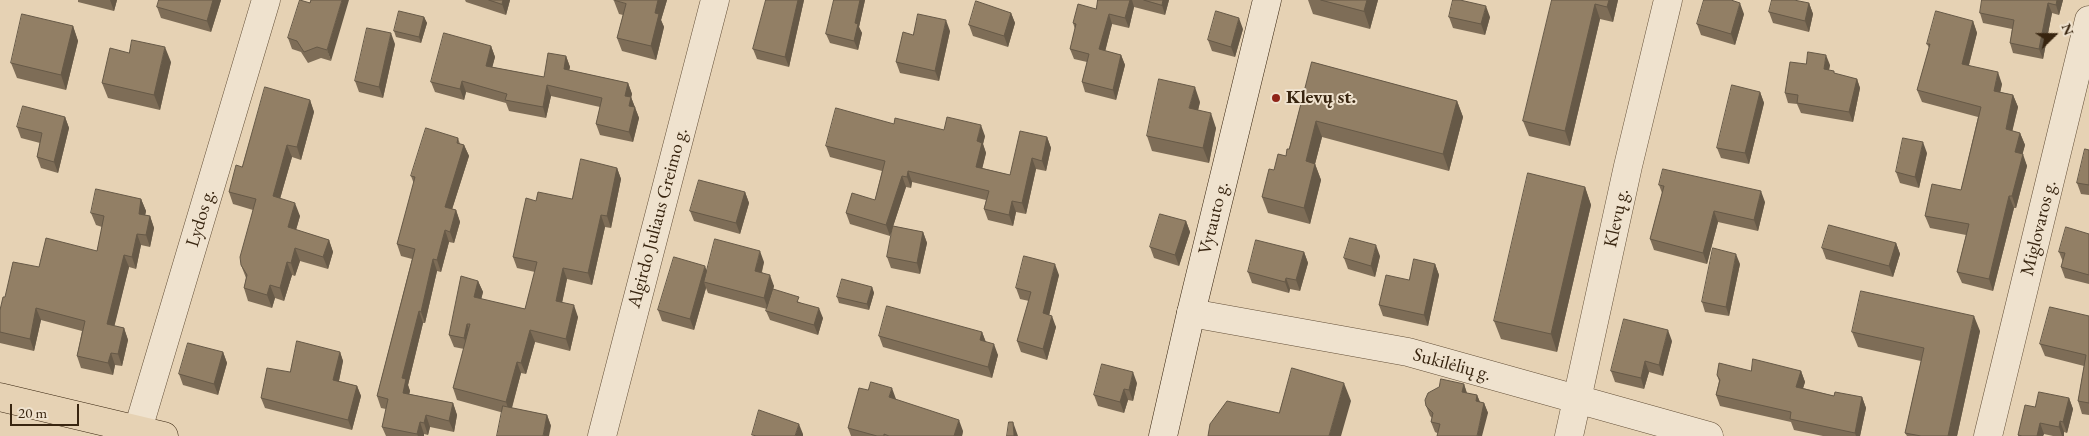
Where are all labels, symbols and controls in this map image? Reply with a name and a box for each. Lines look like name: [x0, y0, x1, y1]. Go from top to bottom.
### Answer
north arrow: [2029, 10, 2079, 60]
text: N: [2057, 21, 2078, 38]
place label: Klevų st.: [1286, 87, 1356, 109]
marker: Klevų st.: [1270, 92, 1282, 104]
street label: Algirdo Juliaus Greimo g.: [623, 125, 693, 311]
street label: Miglovaros g.: [2016, 178, 2062, 278]
street label: Vytauto g.: [1194, 179, 1234, 257]
street label: Lydos g.: [181, 186, 221, 250]
street label: Klevų g.: [1600, 186, 1634, 250]
street label: Sukilėlių g.: [1410, 344, 1494, 386]
scale bar: [12, 394, 81, 426]
text: 20 m: [18, 403, 47, 422]

